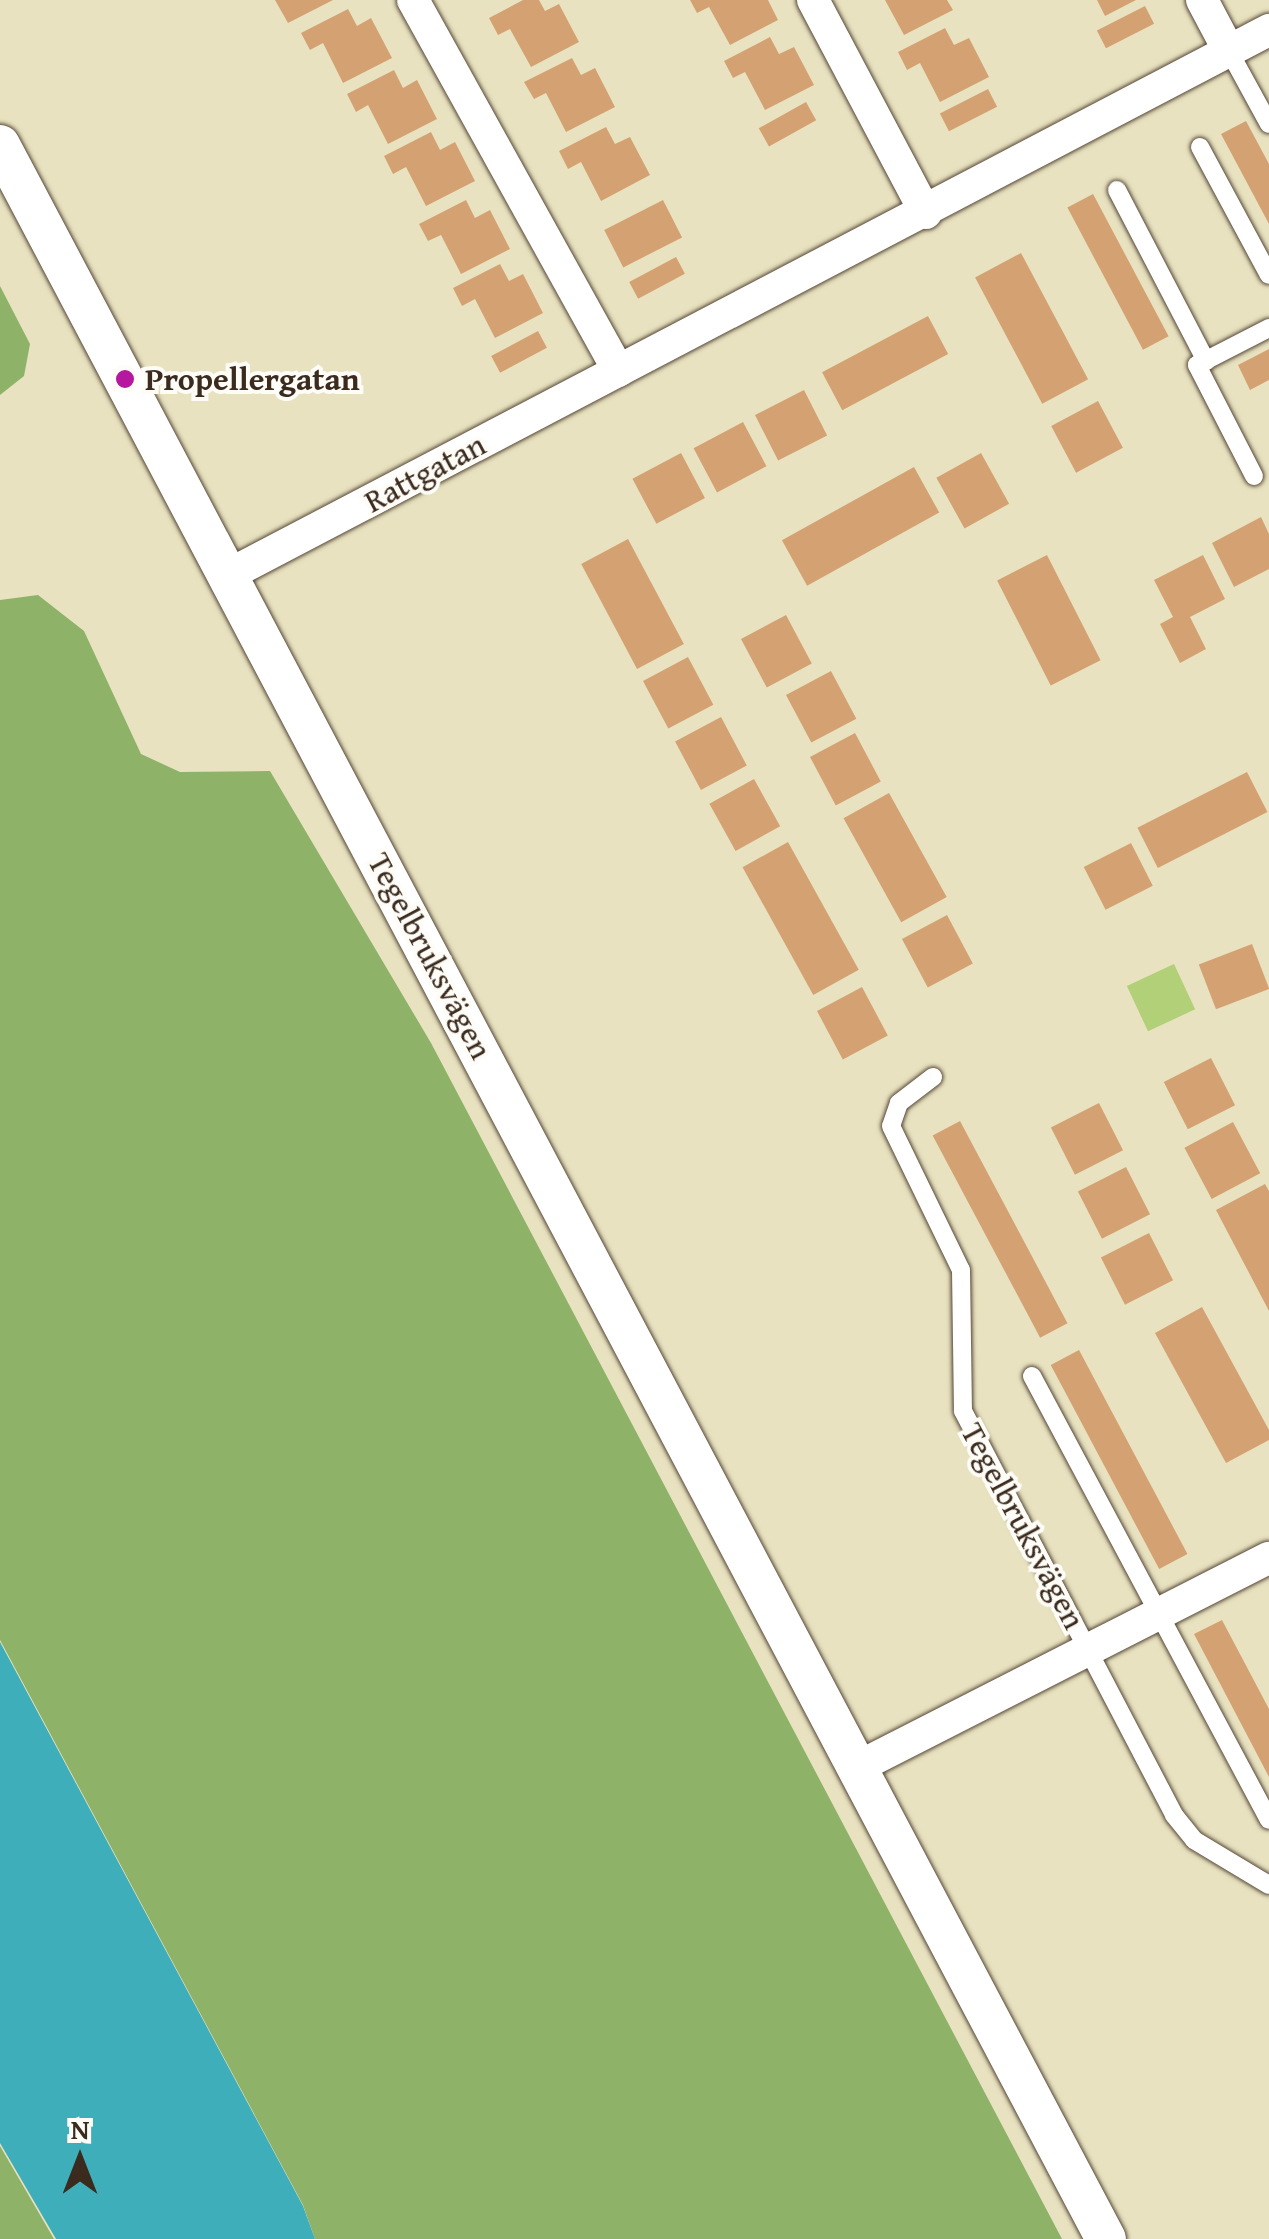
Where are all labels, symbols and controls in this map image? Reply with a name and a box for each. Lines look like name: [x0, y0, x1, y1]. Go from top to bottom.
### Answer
place label: Propellergatan: [145, 360, 360, 398]
marker: Propellergatan: [114, 368, 136, 390]
street label: Rattgatan: [358, 425, 492, 521]
street label: Tegelbruksvägen: [360, 847, 500, 1065]
street label: Tegelbruksvägen: [953, 1417, 1093, 1635]
text: N: [71, 2108, 89, 2149]
north arrow: [30, 2109, 130, 2209]

